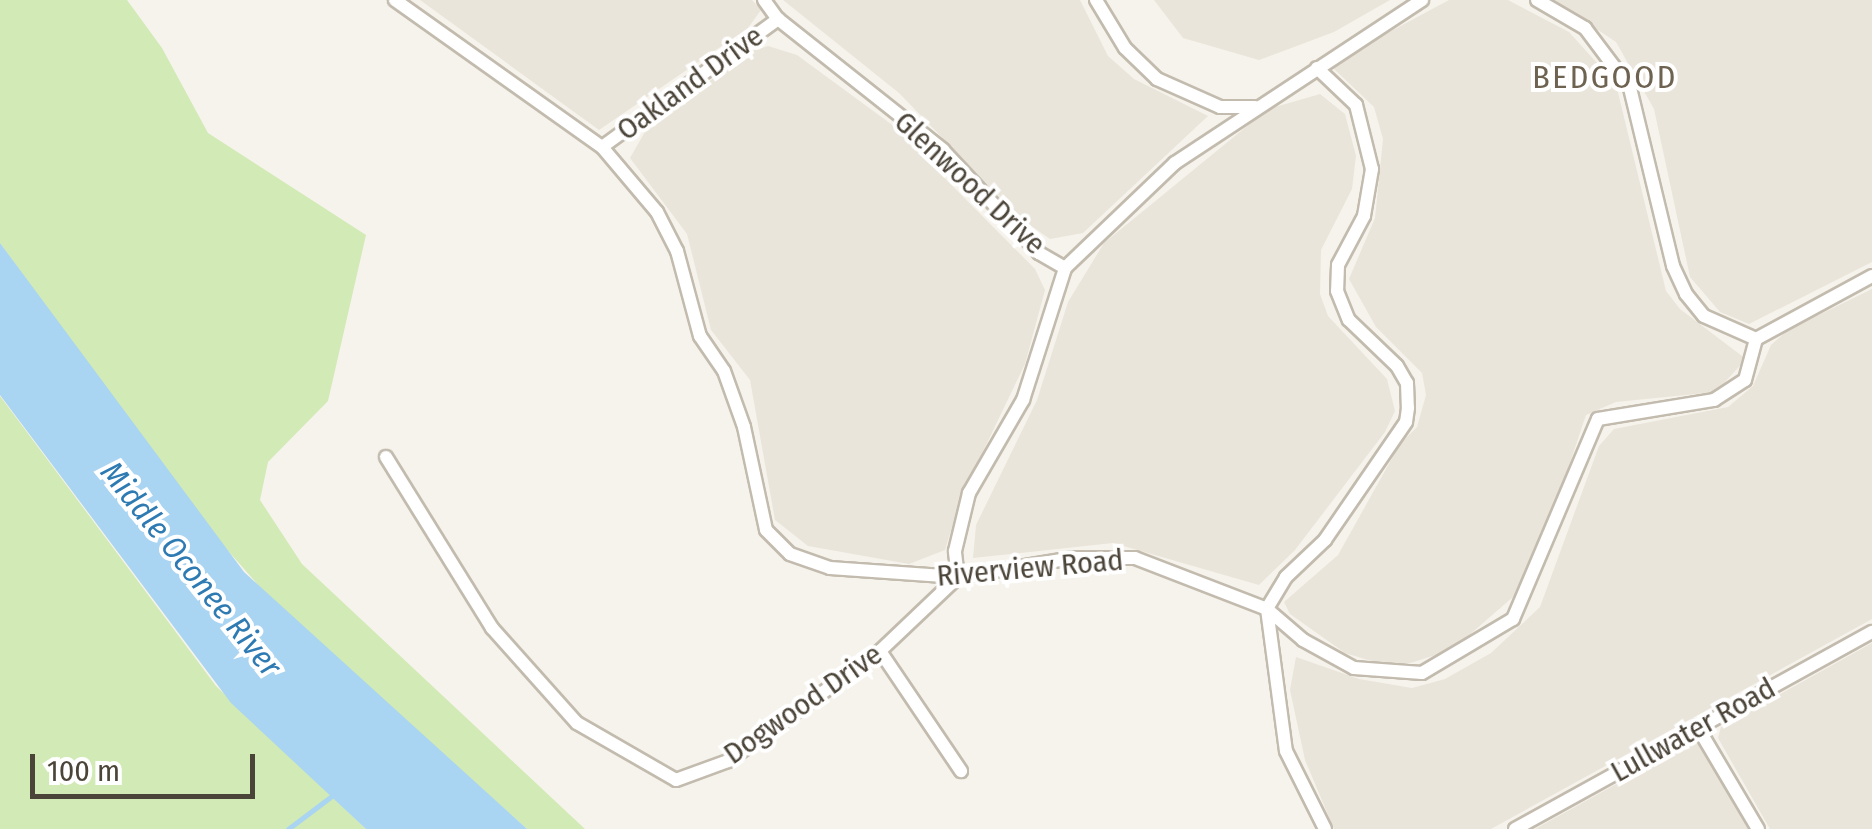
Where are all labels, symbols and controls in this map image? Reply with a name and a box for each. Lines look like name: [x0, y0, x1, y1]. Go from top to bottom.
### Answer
street label: Oakland Drive: [610, 18, 770, 148]
district label: BEDGOOD: [1532, 58, 1678, 96]
street label: Glenwood Drive: [887, 104, 1053, 262]
water label: Middle Oconee River: [93, 454, 289, 684]
street label: Riverview Road: [935, 542, 1125, 594]
street label: Dogwood Drive: [717, 636, 889, 772]
street label: Lullwater Road: [1605, 670, 1781, 790]
scale bar: [35, 734, 260, 796]
text: 100 m: [47, 753, 120, 789]

